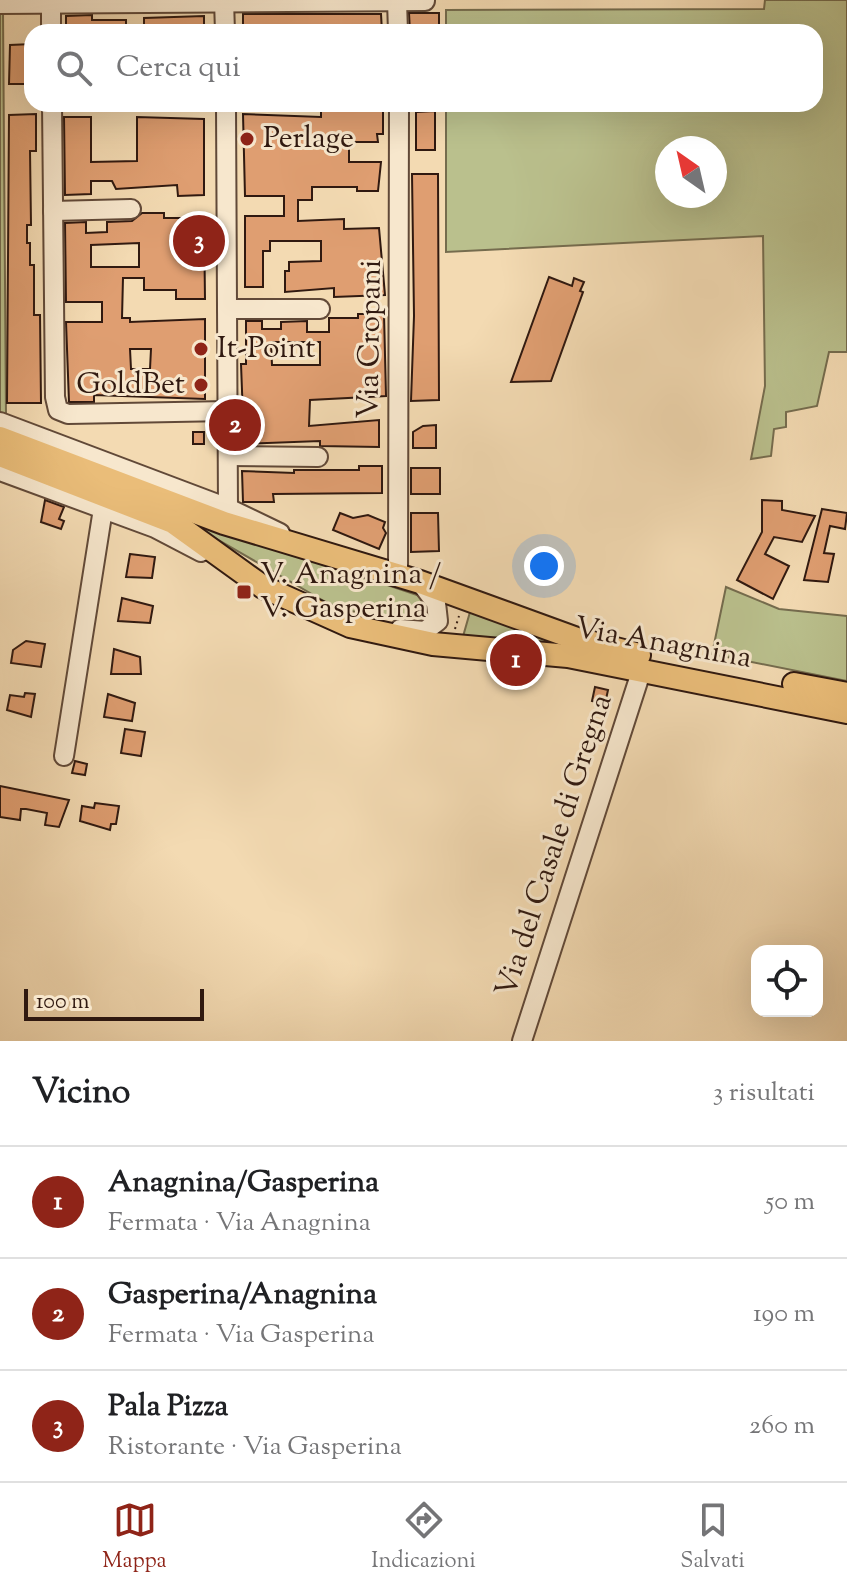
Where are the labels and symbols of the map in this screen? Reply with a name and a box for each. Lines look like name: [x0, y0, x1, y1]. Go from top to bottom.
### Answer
place label: Perlage: [263, 118, 354, 161]
marker: Perlage: [238, 130, 256, 148]
north arrow: [655, 136, 727, 208]
pin: 3: [173, 211, 225, 271]
street label: Via Cropani: [348, 259, 394, 419]
place label: It-Point: [217, 328, 316, 371]
marker: It-Point: [192, 340, 210, 358]
place label: GoldBet: [76, 364, 185, 407]
marker: GoldBet: [192, 376, 210, 394]
pin: 2: [209, 395, 261, 455]
your location: [524, 546, 564, 586]
place label: V. Anagnina / V. Gasperina: [260, 554, 441, 631]
marker: V. Anagnina / V. Gasperina: [235, 583, 253, 601]
street label: Via Anagnina: [571, 607, 755, 681]
pin: 1: [490, 630, 542, 690]
street label: Via del Casale di Gregna: [486, 689, 624, 1003]
scale bar: [24, 985, 204, 1021]

